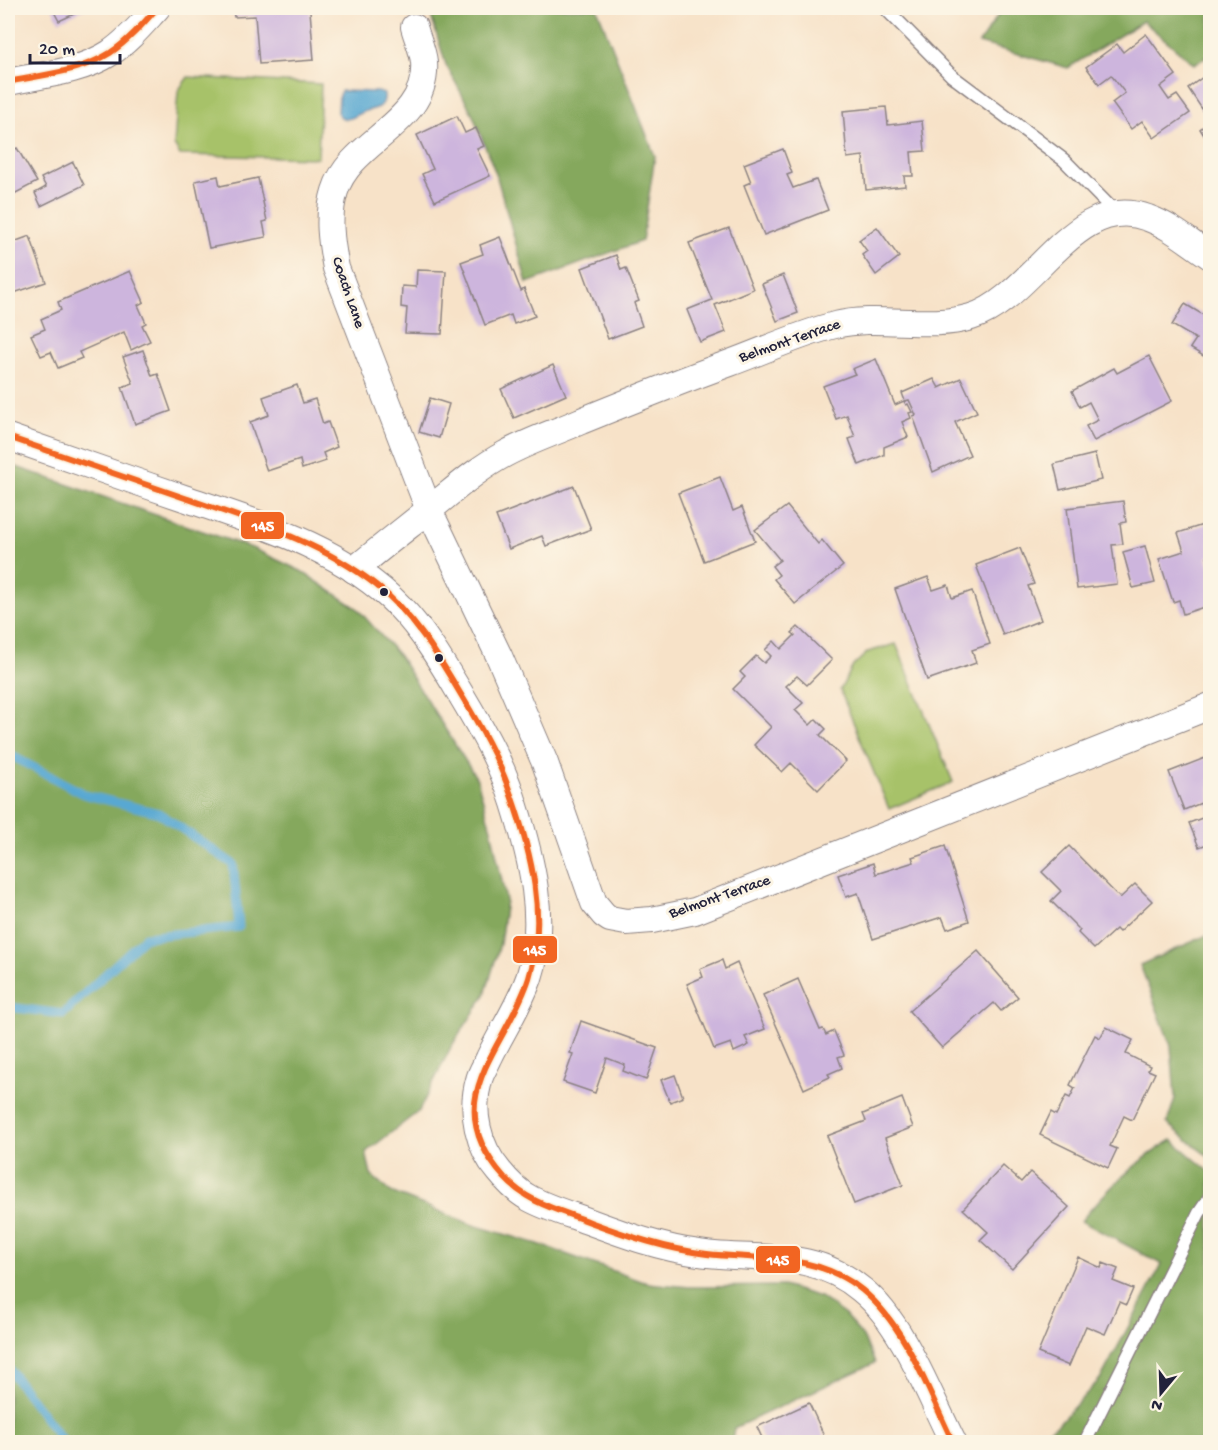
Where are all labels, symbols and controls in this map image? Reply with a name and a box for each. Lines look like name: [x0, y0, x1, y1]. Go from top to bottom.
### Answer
scale bar: [30, 27, 120, 65]
text: 20 m: [39, 40, 75, 61]
street label: Coach Lane: [326, 255, 368, 332]
street label: Belmont Terrace: [736, 316, 844, 369]
line badge: 145: [240, 511, 285, 540]
text: 145: [251, 519, 275, 538]
unlabelled marker: [378, 586, 390, 598]
unlabelled marker: [433, 652, 445, 664]
street label: Belmont Terrace: [666, 872, 774, 925]
line badge: 145: [512, 935, 558, 964]
text: 145: [523, 943, 547, 962]
line badge: 145: [755, 1245, 801, 1274]
text: 145: [766, 1253, 790, 1272]
north arrow: [1131, 1363, 1191, 1423]
text: N: [1149, 1393, 1165, 1415]

